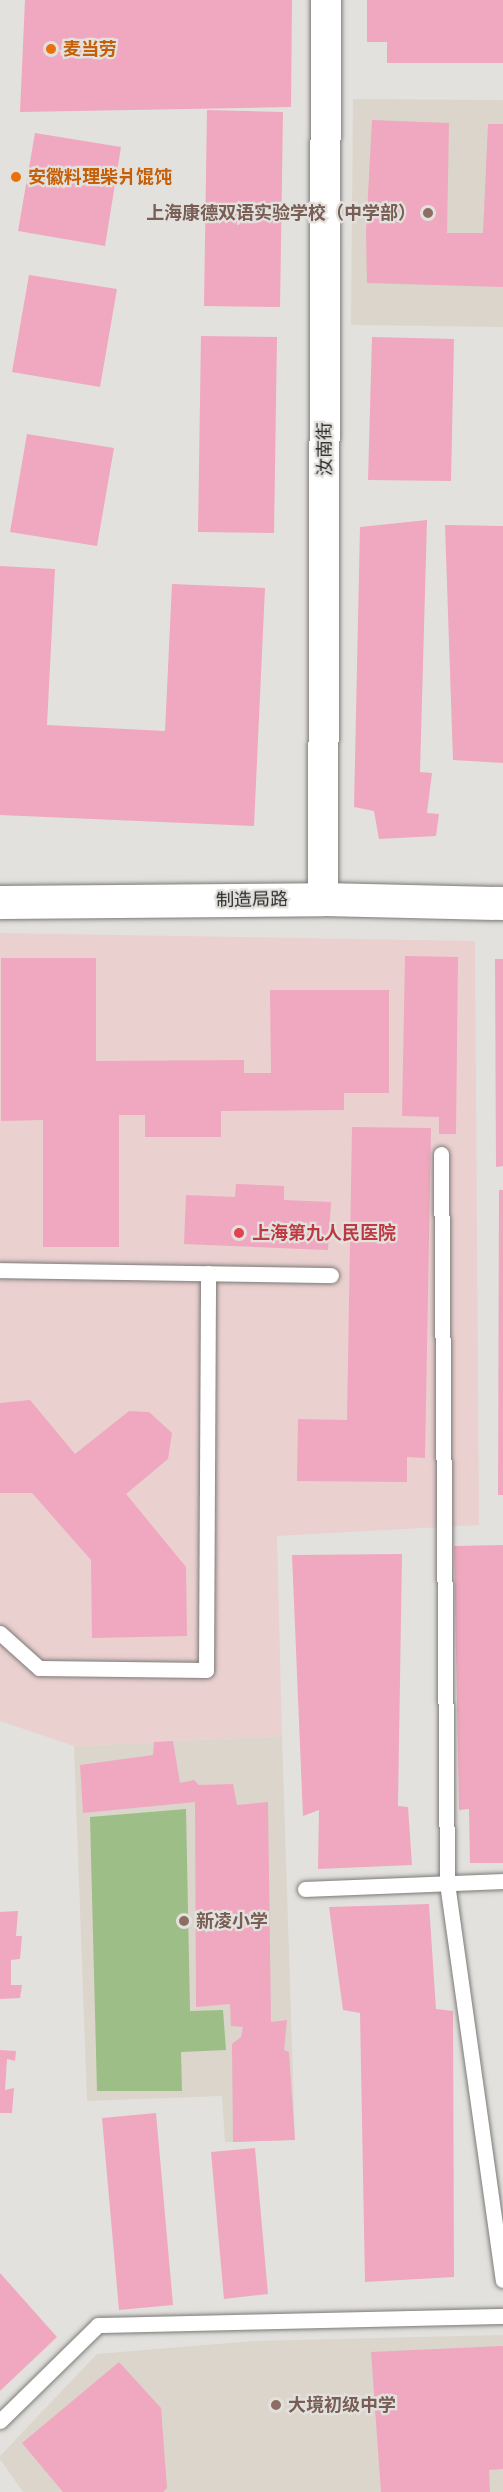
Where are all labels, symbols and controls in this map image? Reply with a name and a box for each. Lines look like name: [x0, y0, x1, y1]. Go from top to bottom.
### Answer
place label: 麦当劳: [63, 38, 117, 60]
marker: 麦当劳: [44, 42, 58, 56]
place label: 安徽料理柴爿馄饨: [28, 166, 172, 188]
marker: 安徽料理柴爿馄饨: [9, 170, 23, 184]
place label: 上海康德双语实验学校（中学部）: [146, 202, 416, 224]
marker: 上海康德双语实验学校（中学部）: [421, 206, 435, 220]
street label: 汝南街: [314, 422, 336, 476]
street label: 制造局路: [216, 889, 288, 911]
place label: 上海第九人民医院: [252, 1222, 396, 1244]
marker: 上海第九人民医院: [230, 1224, 248, 1242]
place label: 新凌小学: [196, 1910, 268, 1932]
marker: 新凌小学: [177, 1914, 191, 1928]
place label: 大境初级中学: [288, 2394, 396, 2416]
marker: 大境初级中学: [269, 2398, 283, 2412]

